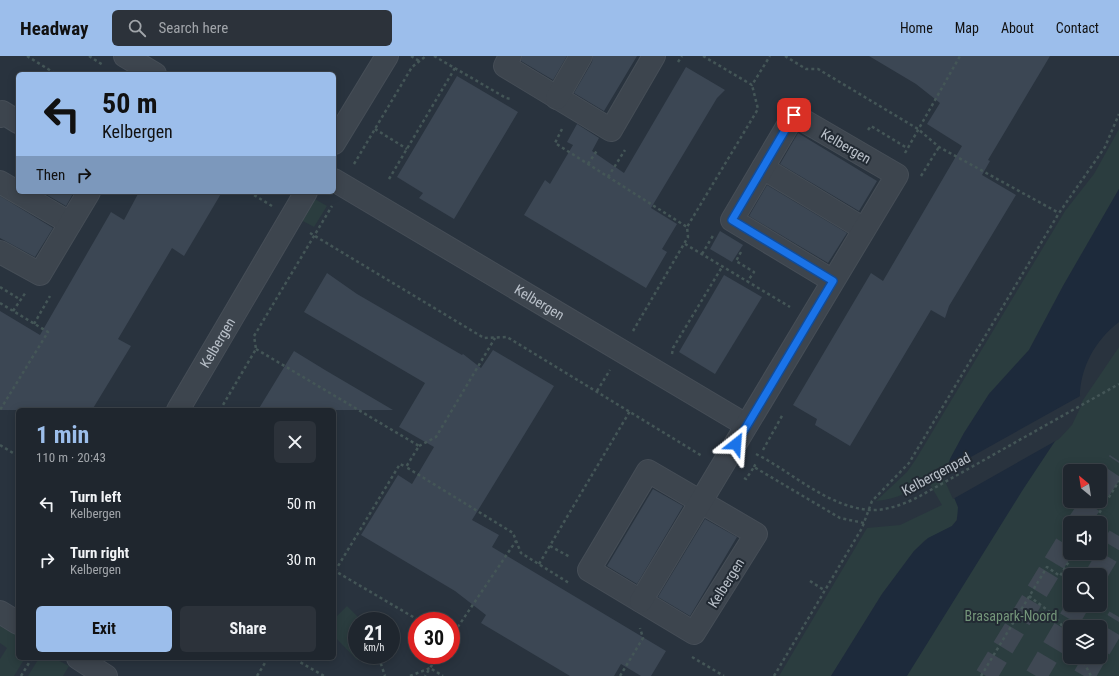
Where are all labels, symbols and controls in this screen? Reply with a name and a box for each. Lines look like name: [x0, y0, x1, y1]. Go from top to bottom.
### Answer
search box: [112, 10, 392, 46]
text: Headway: [20, 17, 88, 40]
icon: search: [126, 17, 148, 39]
text: Search here: [158, 19, 228, 37]
text: Home: [900, 20, 933, 36]
text: Map: [955, 20, 979, 36]
text: About: [1001, 20, 1034, 36]
text: Contact: [1056, 20, 1099, 36]
text: 50 m: [102, 87, 158, 120]
icon: left: [36, 88, 88, 140]
pin: [777, 98, 811, 132]
icon: arrive: [783, 104, 805, 126]
text: Kelbergen: [102, 121, 173, 142]
street label: Kelbergen: [818, 125, 874, 167]
icon: right: [73, 164, 95, 186]
text: Then: [36, 166, 65, 184]
street label: Kelbergen: [512, 281, 567, 323]
street label: Kelbergen: [197, 315, 238, 371]
text: 1 min: [36, 421, 89, 449]
button: close: [274, 421, 316, 463]
position arrow: [715, 423, 757, 465]
street label: Kelbergenpad: [899, 449, 973, 499]
text: 110 m · 20:43: [36, 450, 106, 465]
north arrow: [1063, 464, 1107, 508]
map controls: [1063, 464, 1107, 664]
text: Turn left: [70, 488, 121, 506]
icon: left: [36, 493, 58, 515]
text: 50 m: [286, 495, 316, 513]
text: Kelbergen: [70, 506, 121, 521]
button: sound: [1063, 516, 1107, 560]
text: Turn right: [70, 544, 129, 562]
icon: right: [36, 549, 58, 571]
text: 30 m: [286, 551, 316, 569]
street label: Kelbergen: [705, 555, 747, 611]
text: Kelbergen: [70, 562, 121, 577]
button: search: [1063, 568, 1107, 612]
button: Exit: [36, 606, 172, 652]
button: Share: [180, 606, 316, 652]
park label: Brasapark-Noord: [965, 608, 1057, 624]
speed limit sign: 30: [408, 612, 460, 664]
button: layers: [1063, 620, 1107, 664]
text: 21: [364, 621, 384, 645]
text: km/h: [364, 642, 384, 653]

